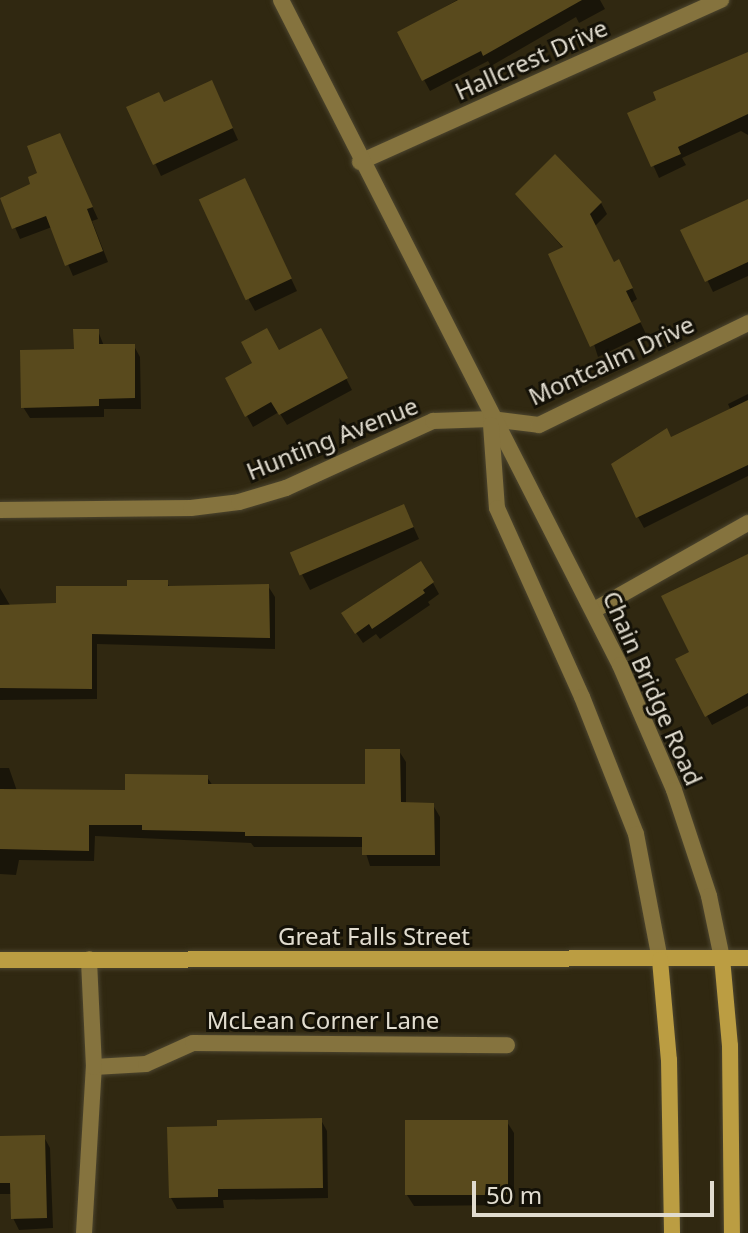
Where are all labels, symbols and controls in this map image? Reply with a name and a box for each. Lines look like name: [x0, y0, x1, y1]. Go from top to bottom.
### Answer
street label: Hallcrest Drive: [450, 13, 612, 105]
street label: Montcalm Drive: [524, 309, 698, 411]
street label: Hunting Avenue: [242, 390, 422, 486]
street label: Chain Bridge Road: [597, 586, 709, 790]
street label: Great Falls Street: [278, 922, 470, 950]
street label: McLean Corner Lane: [207, 1006, 439, 1034]
scale bar: [476, 1165, 718, 1215]
text: 50 m: [486, 1178, 542, 1211]

